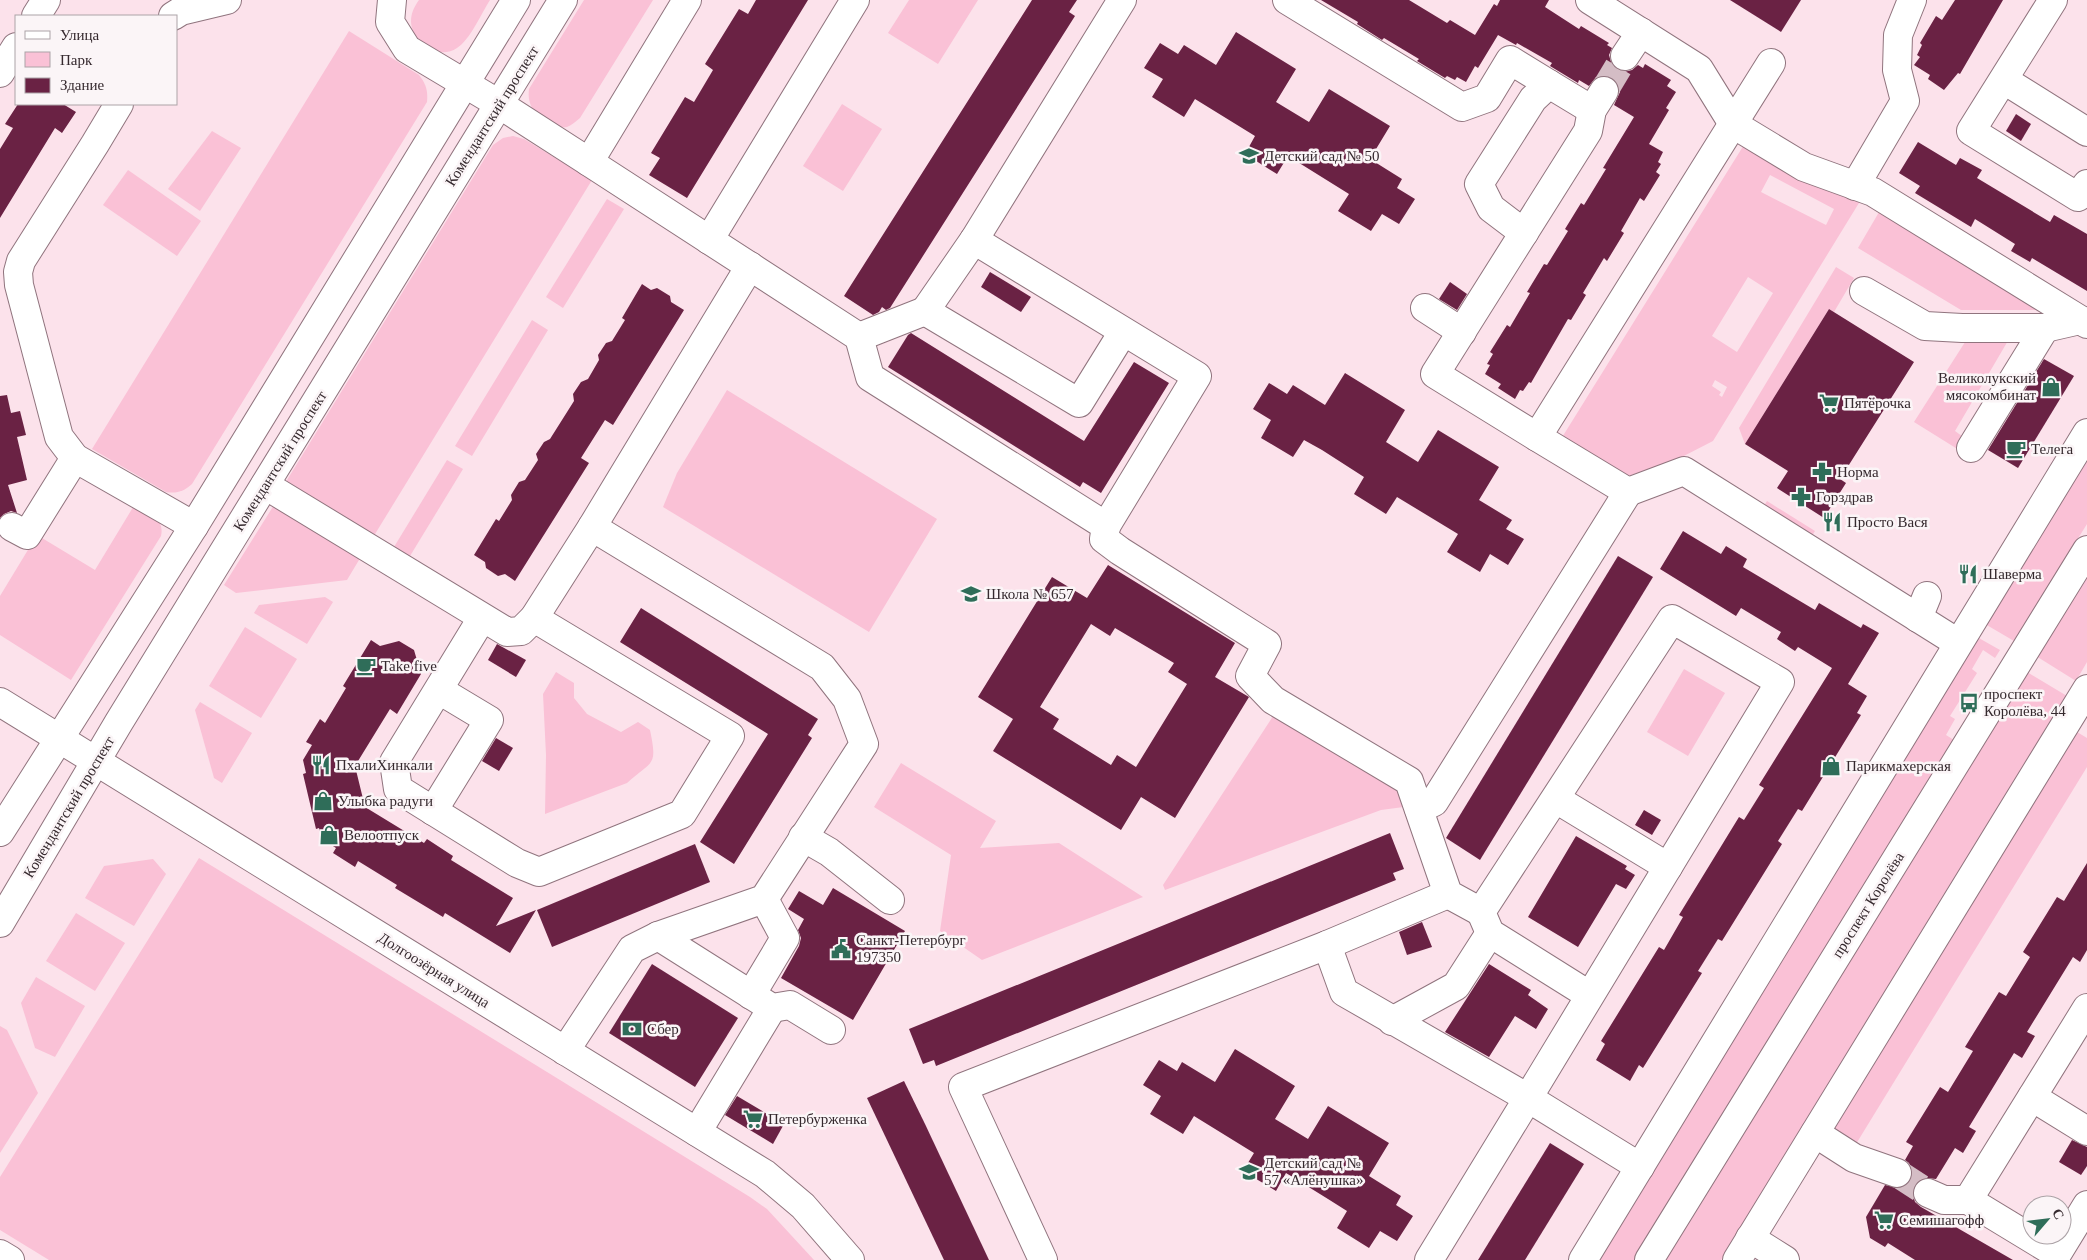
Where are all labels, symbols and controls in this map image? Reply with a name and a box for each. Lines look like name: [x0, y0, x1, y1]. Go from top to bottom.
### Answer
legend: [15, 15, 178, 105]
text: Улица: [60, 27, 99, 43]
street label: Комендантский проспект: [442, 43, 542, 189]
text: Парк: [60, 52, 93, 68]
text: Здание: [60, 77, 104, 93]
school or university icon: Детский сад № 50: [1238, 145, 1260, 167]
place label: Детский сад № 50: [1264, 148, 1380, 164]
place label: Великолукский мясокомбинат: [1938, 370, 2036, 403]
shop icon: Великолукский мясокомбинат: [2040, 376, 2062, 398]
street label: Комендантский проспект: [230, 388, 330, 534]
supermarket icon: Пятёрочка: [1818, 392, 1840, 414]
place label: Пятёрочка: [1844, 395, 1911, 411]
cafe icon: Телега: [2005, 438, 2027, 460]
place label: Телега: [2031, 441, 2074, 457]
pharmacy icon: Норма: [1811, 461, 1833, 483]
place label: Норма: [1837, 464, 1879, 480]
pharmacy icon: Горздрав: [1790, 486, 1812, 508]
place label: Горздрав: [1816, 489, 1873, 505]
restaurant icon: Просто Вася: [1821, 511, 1843, 533]
place label: Просто Вася: [1847, 514, 1928, 530]
restaurant icon: Шаверма: [1957, 563, 1979, 585]
place label: Шаверма: [1983, 566, 2042, 582]
school or university icon: Школа № 657: [960, 583, 982, 605]
place label: Школа № 657: [986, 586, 1074, 602]
cafe icon: Take five: [355, 655, 377, 677]
place label: Take five: [381, 658, 437, 674]
place label: проспект Королёва, 44: [1984, 686, 2066, 719]
bus stop icon: проспект Королёва, 44: [1958, 692, 1980, 714]
street label: Комендантский проспект: [20, 733, 118, 880]
restaurant icon: ПхалиХинкали: [310, 754, 332, 776]
shop icon: Парикмахерская: [1820, 755, 1842, 777]
place label: ПхалиХинкали: [336, 757, 433, 773]
place label: Парикмахерская: [1846, 758, 1951, 774]
shop icon: Улыбка радуги: [312, 790, 334, 812]
place label: Улыбка радуги: [338, 793, 433, 809]
shop icon: Велоотпуск: [318, 824, 340, 846]
place label: Велоотпуск: [344, 827, 420, 843]
street label: проспект Королёва: [1829, 849, 1907, 961]
street label: Долгоозёрная улица: [375, 929, 493, 1011]
place label: Санкт-Петербург 197350: [856, 932, 966, 965]
public building icon: Санкт-Петербург 197350: [830, 938, 852, 960]
bank icon: Сбер: [621, 1018, 643, 1040]
place label: Сбер: [647, 1021, 679, 1037]
supermarket icon: Петербурженка: [742, 1108, 764, 1130]
place label: Петербурженка: [768, 1111, 867, 1127]
place label: Детский сад № 57 «Алёнушка»: [1264, 1155, 1364, 1188]
school or university icon: Детский сад № 57 «Алёнушка»: [1238, 1161, 1260, 1183]
north arrow: [2022, 1195, 2072, 1245]
text: С: [2049, 1206, 2067, 1222]
supermarket icon: Семишагофф: [1873, 1209, 1895, 1231]
place label: Семишагофф: [1899, 1212, 1984, 1228]

